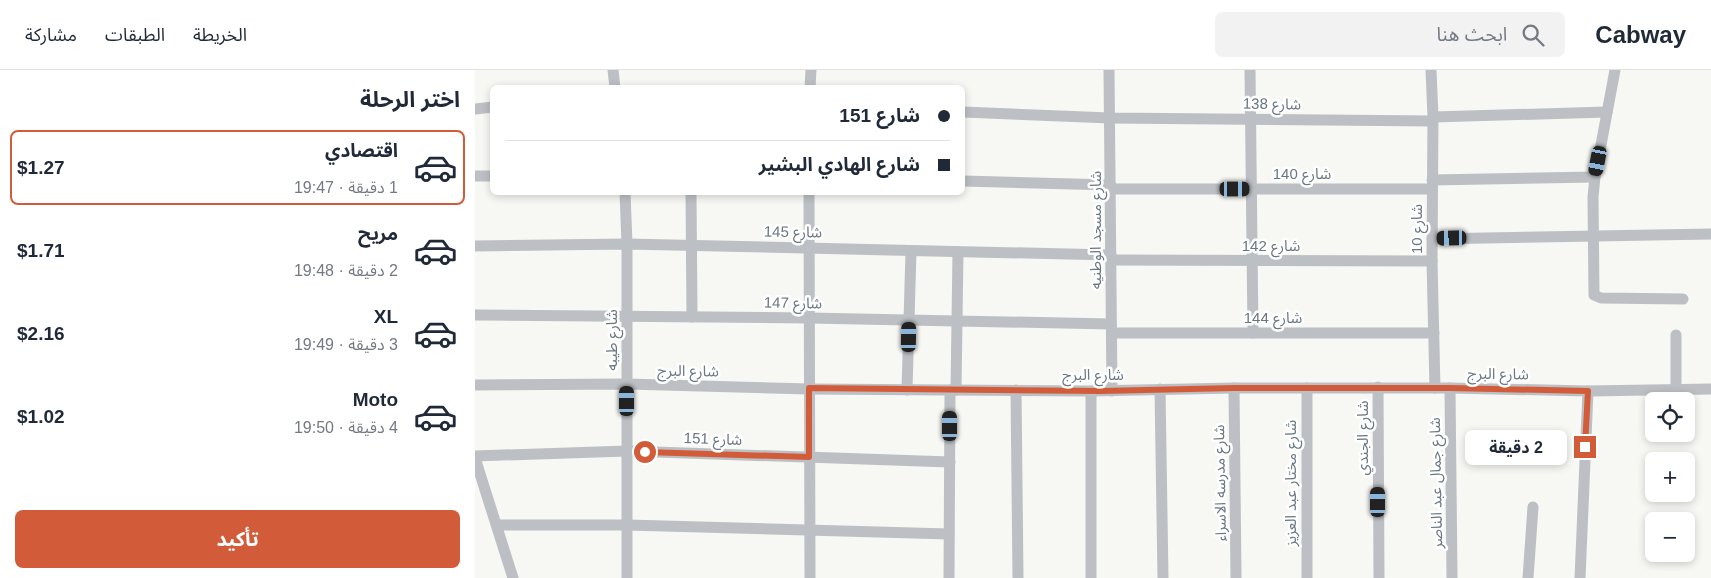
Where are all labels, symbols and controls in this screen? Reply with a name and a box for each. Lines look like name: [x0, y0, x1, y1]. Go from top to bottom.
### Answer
search box: [1215, 12, 1565, 57]
icon: search: [1519, 21, 1547, 49]
text: Cabway: [1595, 21, 1686, 48]
text: ابحث هنا: [1437, 24, 1507, 45]
text: مشاركة: [25, 25, 77, 45]
text: الطبقات: [105, 25, 165, 45]
text: الخريطة: [193, 25, 247, 45]
text: اختر الرحلة: [360, 87, 460, 112]
street label: شارع 138: [1243, 94, 1302, 117]
text: شارع 151: [839, 105, 920, 126]
text: اقتصادي: [325, 140, 398, 161]
icon: car: [413, 145, 458, 190]
car: [1587, 145, 1608, 177]
text: شارع الهادي البشير: [759, 154, 920, 175]
text: $1.27: [17, 157, 65, 178]
street label: شارع 140: [1273, 165, 1331, 186]
street label: شارع مسجد الوطنيه: [1087, 171, 1108, 289]
text: 1 دقيقة · 19:47: [294, 179, 398, 196]
car: [1220, 182, 1250, 197]
street label: شارع 10: [1408, 204, 1429, 254]
street label: شارع 145: [764, 222, 823, 245]
text: مريح: [358, 223, 398, 244]
icon: car: [413, 228, 458, 273]
car: [1436, 230, 1467, 246]
street label: شارع 142: [1242, 237, 1300, 258]
text: $1.71: [17, 240, 65, 261]
text: 2 دقيقة · 19:48: [294, 262, 398, 279]
street label: شارع 147: [764, 293, 823, 316]
text: XL: [374, 306, 398, 327]
street label: شارع طيبه: [603, 309, 624, 371]
street label: شارع 144: [1244, 309, 1302, 330]
icon: car: [413, 311, 458, 356]
car: [901, 322, 916, 352]
text: $2.16: [17, 323, 65, 344]
text: 3 دقيقة · 19:49: [294, 336, 398, 353]
street label: شارع البرج: [657, 361, 719, 384]
street label: شارع البرج: [1467, 364, 1529, 387]
street label: شارع البرج: [1062, 366, 1124, 387]
car: [619, 386, 634, 416]
text: Moto: [353, 389, 398, 410]
map controls: [1645, 392, 1695, 562]
button: locate: [1645, 392, 1695, 442]
icon: car: [413, 394, 458, 439]
street label: شارع الجندي: [1354, 400, 1375, 475]
text: $1.02: [17, 406, 65, 427]
car: [942, 411, 957, 441]
street label: شارع جمال عبد الناصر: [1426, 417, 1449, 550]
text: 4 دقيقة · 19:50: [294, 419, 398, 436]
street label: شارع مختار عبد العزيز: [1282, 420, 1303, 547]
street label: شارع مدرسه الاسراء: [1210, 424, 1233, 542]
street label: شارع 151: [683, 429, 743, 452]
callout: 2 دقيقة: [1465, 430, 1567, 464]
route end: [1574, 436, 1596, 458]
text: 2 دقيقة: [1489, 439, 1543, 456]
route start: [634, 441, 656, 463]
button: +: [1645, 452, 1695, 502]
car: [1370, 487, 1385, 517]
button: تأكيد: [15, 510, 460, 568]
button: −: [1645, 512, 1695, 562]

